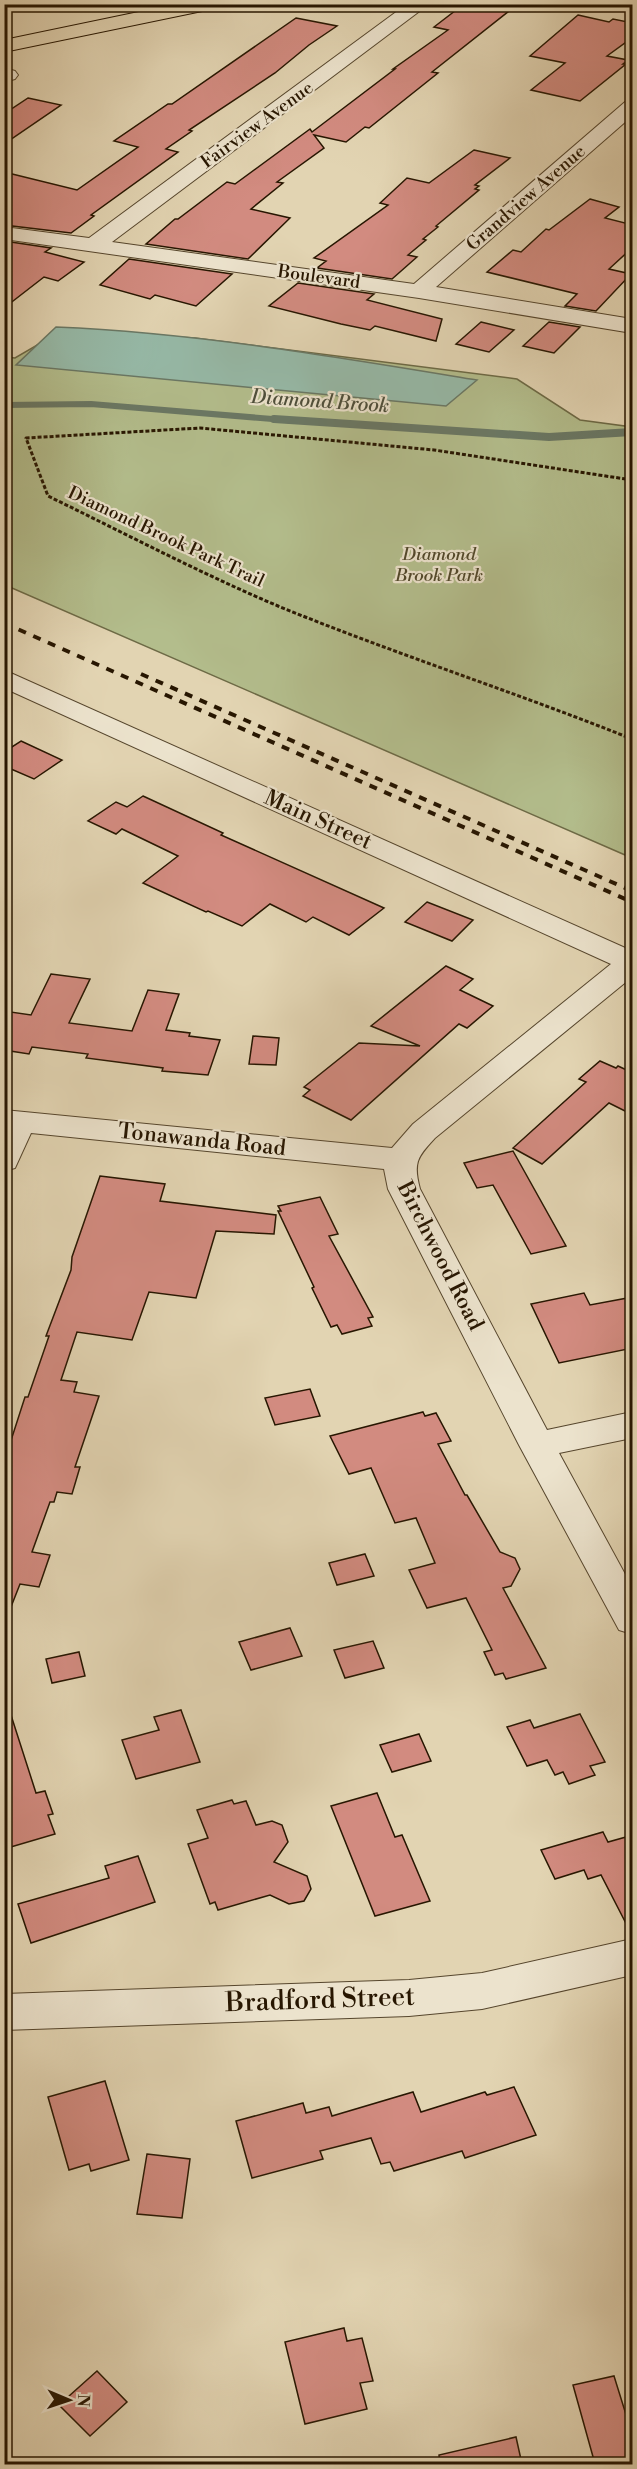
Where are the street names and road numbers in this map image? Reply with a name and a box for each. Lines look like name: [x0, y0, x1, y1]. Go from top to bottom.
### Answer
street label: Fairview Avenue: [196, 76, 318, 174]
street label: Grandview Avenue: [462, 140, 590, 256]
street label: Boulevard: [275, 260, 363, 294]
street label: Diamond Brook Park Trail: [64, 481, 269, 593]
street label: Main Street: [260, 784, 376, 856]
street label: Tonawanda Road: [117, 1118, 288, 1162]
street label: Birchwood Road: [390, 1176, 489, 1335]
street label: Bradford Street: [224, 1980, 416, 2020]

